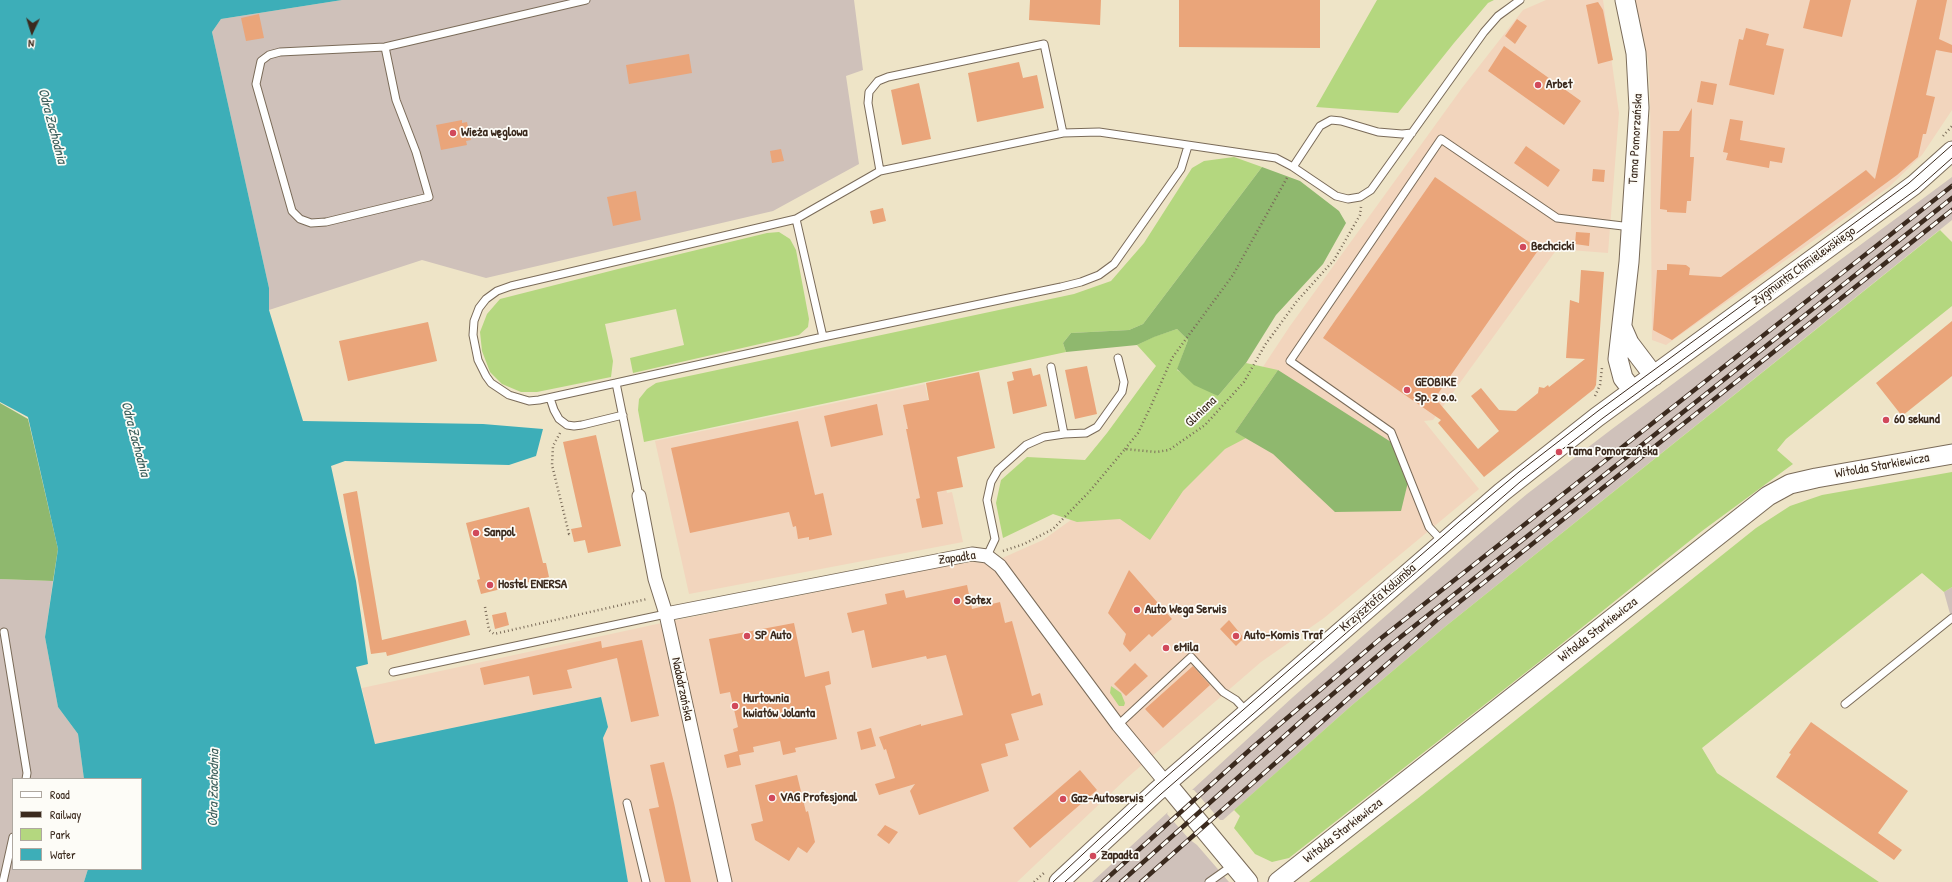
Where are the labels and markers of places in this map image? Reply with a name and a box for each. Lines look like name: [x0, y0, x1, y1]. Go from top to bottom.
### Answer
place label: Arbet: [1546, 77, 1572, 93]
marker: Arbet: [1533, 80, 1543, 90]
place label: Wieża węglowa: [461, 125, 528, 141]
marker: Wieża węglowa: [448, 128, 458, 138]
place label: Bechcicki: [1531, 239, 1575, 255]
marker: Bechcicki: [1518, 242, 1528, 252]
place label: GEOBIKE Sp. z o.o.: [1415, 375, 1457, 406]
marker: GEOBIKE Sp. z o.o.: [1402, 385, 1412, 395]
place label: 60 sekund: [1894, 412, 1940, 428]
marker: 60 sekund: [1881, 415, 1891, 425]
place label: Tama Pomorzańska: [1567, 444, 1658, 460]
marker: Tama Pomorzańska: [1554, 447, 1564, 457]
place label: Sanpol: [484, 525, 515, 541]
marker: Sanpol: [471, 528, 481, 538]
place label: Hostel ENERSA: [498, 577, 567, 593]
marker: Hostel ENERSA: [485, 580, 495, 590]
place label: Sotex: [965, 593, 992, 609]
marker: Sotex: [952, 596, 962, 606]
place label: Auto Wega Serwis: [1145, 602, 1226, 618]
marker: Auto Wega Serwis: [1132, 605, 1142, 615]
place label: SP Auto: [755, 628, 791, 644]
place label: Auto-Komis Traf: [1244, 628, 1323, 644]
marker: SP Auto: [742, 631, 752, 641]
marker: Auto-Komis Traf: [1231, 631, 1241, 641]
place label: eMila: [1174, 640, 1198, 656]
marker: eMila: [1161, 643, 1171, 653]
place label: Hurtownia kwiatów Jolanta: [743, 691, 815, 722]
marker: Hurtownia kwiatów Jolanta: [730, 701, 740, 711]
place label: VAG Profesjonal: [780, 790, 857, 806]
place label: Gaz-Autoserwis: [1071, 791, 1144, 807]
marker: VAG Profesjonal: [767, 793, 777, 803]
marker: Gaz-Autoserwis: [1058, 794, 1068, 804]
place label: Zapadła: [1101, 848, 1138, 864]
marker: Zapadła: [1088, 851, 1098, 861]

